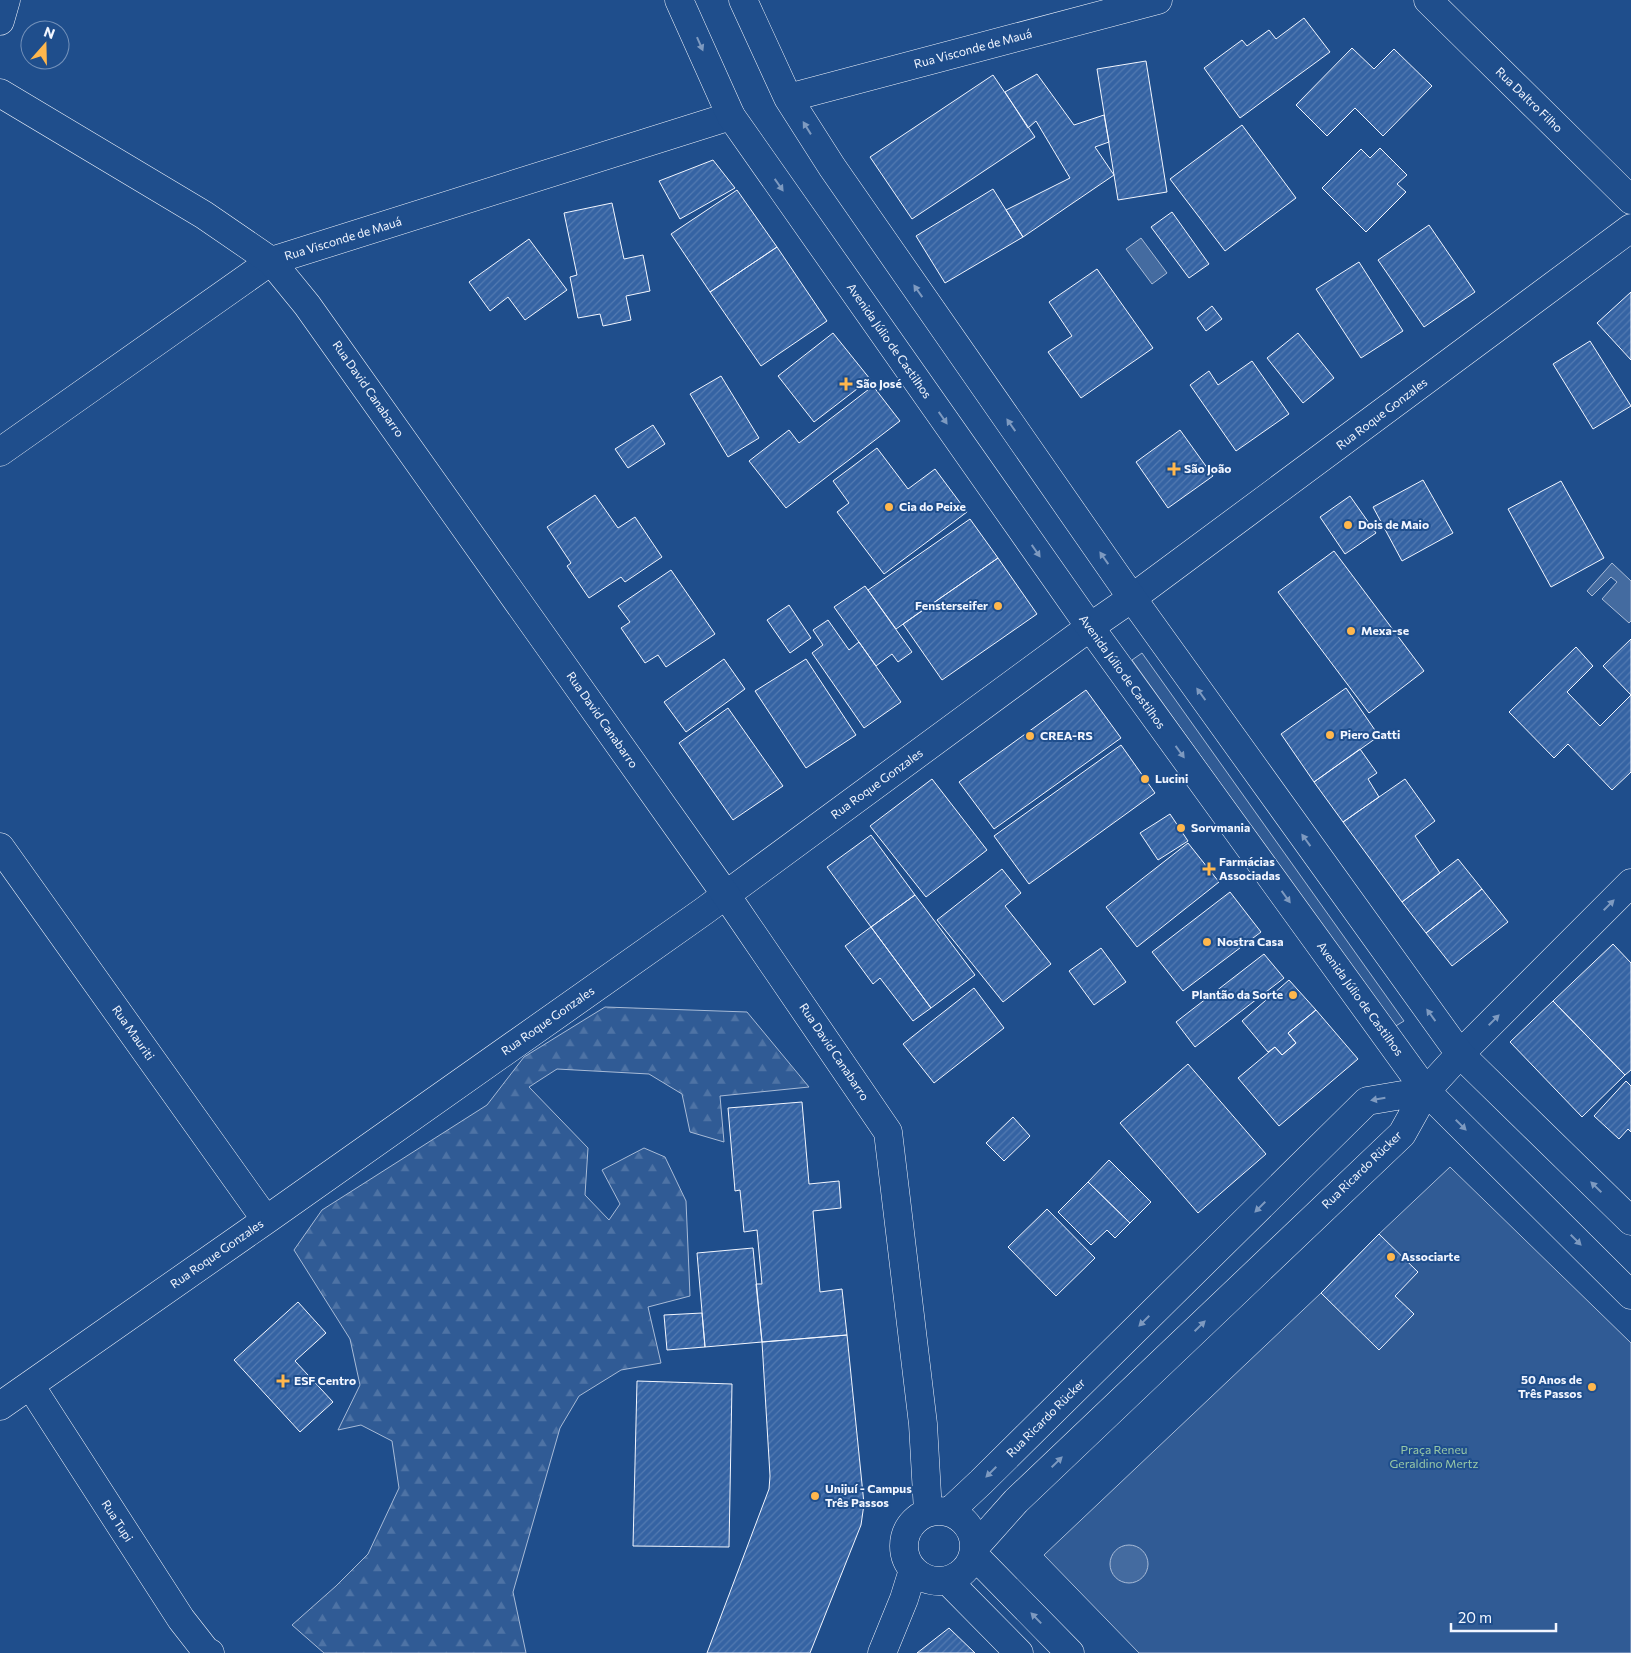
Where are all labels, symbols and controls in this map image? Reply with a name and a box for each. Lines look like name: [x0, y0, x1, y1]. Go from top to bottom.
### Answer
north arrow: [20, 20, 70, 70]
text: N: [42, 23, 57, 42]
street label: Rua Visconde de Mauá: [912, 26, 1033, 71]
one-way arrow: [696, 37, 704, 51]
street label: Rua Daltro Filho: [1493, 64, 1566, 135]
one-way arrow: [802, 122, 812, 135]
one-way arrow: [774, 178, 784, 192]
street label: Rua Visconde de Mauá: [282, 214, 403, 263]
street label: Avenida Júlio de Castilhos: [844, 280, 935, 401]
one-way arrow: [913, 285, 923, 298]
street label: Rua David Canabarro: [330, 338, 407, 439]
street label: Rua Roque Gonzales: [1333, 374, 1430, 452]
place label: São José: [856, 376, 902, 391]
marker: São José: [840, 378, 852, 390]
one-way arrow: [938, 411, 948, 425]
one-way arrow: [1006, 418, 1016, 432]
place label: São João: [1184, 461, 1231, 476]
marker: São João: [1168, 463, 1180, 475]
place label: Cia do Peixe: [899, 499, 966, 513]
marker: Cia do Peixe: [883, 501, 895, 513]
place label: Dois de Maio: [1358, 517, 1429, 531]
marker: Dois de Maio: [1342, 519, 1354, 531]
one-way arrow: [1031, 544, 1041, 558]
one-way arrow: [1099, 551, 1109, 565]
place label: Fensterseifer: [915, 598, 988, 612]
marker: Fensterseifer: [992, 600, 1004, 612]
street label: Avenida Júlio de Castilhos: [1076, 612, 1169, 732]
place label: Mexa-se: [1361, 623, 1409, 637]
marker: Mexa-se: [1345, 625, 1357, 637]
street label: Rua David Canabarro: [564, 669, 641, 770]
one-way arrow: [1196, 687, 1206, 701]
place label: Piero Gatti: [1340, 727, 1400, 741]
place label: CREA-RS: [1040, 728, 1093, 742]
marker: Piero Gatti: [1324, 729, 1336, 741]
marker: CREA-RS: [1024, 730, 1036, 742]
street label: Rua Roque Gonzales: [828, 745, 925, 821]
one-way arrow: [1175, 745, 1185, 759]
place label: Lucini: [1155, 771, 1188, 785]
marker: Lucini: [1139, 773, 1151, 785]
place label: Sorvmania: [1191, 820, 1250, 834]
marker: Sorvmania: [1175, 822, 1187, 834]
one-way arrow: [1301, 833, 1311, 847]
place label: Farmácias Associadas: [1219, 854, 1281, 882]
marker: Farmácias Associadas: [1203, 863, 1215, 875]
one-way arrow: [1281, 890, 1291, 904]
one-way arrow: [1603, 899, 1615, 911]
place label: Nostra Casa: [1217, 934, 1284, 948]
marker: Nostra Casa: [1201, 936, 1213, 948]
street label: Avenida Júlio de Castilhos: [1314, 939, 1407, 1059]
street label: Rua Roque Gonzales: [498, 983, 597, 1058]
place label: Plantão da Sorte: [1192, 987, 1283, 1001]
marker: Plantão da Sorte: [1287, 989, 1299, 1001]
street label: Rua David Canabarro: [797, 1000, 873, 1103]
street label: Rua Mauriti: [110, 1002, 158, 1062]
one-way arrow: [1426, 1008, 1436, 1021]
one-way arrow: [1488, 1014, 1500, 1026]
one-way arrow: [1370, 1095, 1386, 1103]
one-way arrow: [1455, 1119, 1467, 1131]
street label: Rua Ricardo Rücker: [1318, 1127, 1404, 1211]
one-way arrow: [1590, 1181, 1602, 1193]
one-way arrow: [1254, 1200, 1266, 1212]
street label: Rua Roque Gonzales: [167, 1216, 266, 1291]
one-way arrow: [1570, 1234, 1582, 1246]
place label: Associarte: [1401, 1249, 1460, 1263]
marker: Associarte: [1385, 1251, 1397, 1263]
one-way arrow: [1138, 1315, 1150, 1327]
one-way arrow: [1194, 1320, 1206, 1332]
place label: 50 Anos de Três Passos: [1518, 1372, 1582, 1400]
place label: ESF Centro: [294, 1373, 356, 1387]
marker: ESF Centro: [276, 1374, 290, 1388]
street label: Rua Ricardo Rücker: [1003, 1375, 1088, 1460]
marker: 50 Anos de Três Passos: [1586, 1381, 1598, 1393]
park label: Praça Reneu Geraldino Mertz: [1390, 1442, 1479, 1470]
one-way arrow: [1051, 1456, 1063, 1468]
one-way arrow: [985, 1466, 997, 1478]
place label: Unijuí - Campus Três Passos: [825, 1481, 912, 1509]
marker: Unijuí - Campus Três Passos: [809, 1490, 821, 1502]
street label: Rua Tupi: [99, 1497, 136, 1544]
scale bar: [1451, 1600, 1556, 1632]
text: 20 m: [1458, 1608, 1492, 1626]
one-way arrow: [1030, 1612, 1042, 1624]

